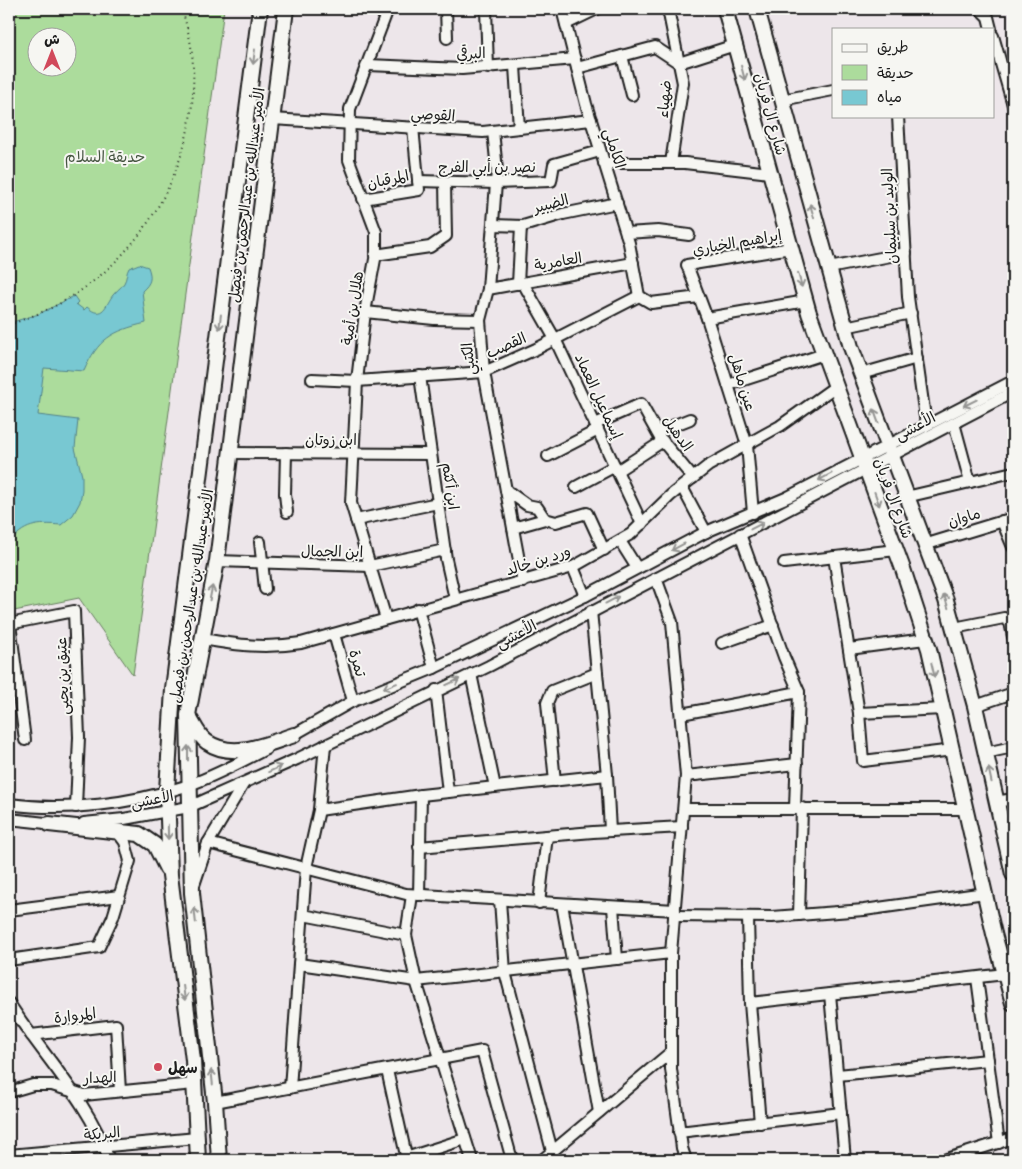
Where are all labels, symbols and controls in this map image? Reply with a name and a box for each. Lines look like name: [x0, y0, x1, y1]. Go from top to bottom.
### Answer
north arrow: [28, 28, 78, 78]
legend: [832, 28, 994, 118]
text: ش: [44, 29, 60, 48]
text: طريق: [877, 36, 909, 57]
street label: البرقي: [456, 42, 486, 64]
one-way arrow: [249, 49, 259, 65]
text: حديقة: [877, 62, 914, 83]
one-way arrow: [739, 64, 748, 80]
street label: شارع ال فريان: [750, 70, 792, 158]
street label: ضهياء: [652, 79, 676, 119]
street label: الأمير عبدالله بن عبدالرحمن بن فيصل: [222, 86, 270, 304]
text: مياه: [877, 86, 902, 107]
street label: القوصي: [410, 102, 456, 129]
street label: الكاملي: [596, 125, 631, 172]
park label: حديقة السلام: [65, 146, 145, 168]
street label: نصر بن أبي الفرج: [438, 156, 536, 180]
street label: المرقبان: [365, 164, 411, 194]
street label: الوليد بن سليمان: [876, 168, 902, 264]
street label: الضبير: [529, 188, 571, 218]
one-way arrow: [807, 203, 817, 219]
street label: إبراهيم الخياري: [691, 224, 784, 262]
street label: العامرية: [532, 246, 584, 276]
street label: هلال بن أمية: [336, 269, 368, 347]
one-way arrow: [796, 271, 806, 287]
one-way arrow: [215, 314, 225, 330]
street label: القصب: [483, 327, 529, 363]
street label: الكتبي: [456, 341, 483, 376]
street label: إسماعيل العماد: [570, 350, 628, 442]
street label: عين ماهل: [724, 351, 762, 413]
one-way arrow: [962, 398, 977, 408]
street label: الأعشى: [891, 406, 939, 446]
one-way arrow: [871, 409, 880, 424]
street label: الدهيل: [658, 411, 698, 455]
street label: ابن زوتان: [305, 429, 357, 450]
street label: شارع ال فريان: [870, 455, 918, 541]
street label: ابن أكثم: [435, 461, 465, 511]
one-way arrow: [818, 473, 833, 482]
street label: الأمير عبدالله بن عبدالرحمن بن فيصل: [164, 487, 218, 705]
one-way arrow: [873, 491, 882, 506]
street label: ماوان: [945, 502, 983, 532]
one-way arrow: [749, 521, 764, 530]
street label: ابن الجمال: [301, 540, 363, 562]
street label: ورد بن خالد: [503, 540, 573, 580]
one-way arrow: [671, 543, 686, 552]
one-way arrow: [206, 585, 216, 601]
one-way arrow: [940, 593, 950, 609]
one-way arrow: [605, 595, 620, 605]
street label: الأعشى: [492, 614, 540, 654]
street label: عتيق بن يحيى: [50, 637, 74, 715]
street label: تمرة: [344, 647, 372, 680]
one-way arrow: [929, 661, 939, 677]
one-way arrow: [445, 677, 460, 687]
one-way arrow: [383, 682, 399, 691]
one-way arrow: [183, 745, 193, 762]
one-way arrow: [267, 763, 282, 773]
one-way arrow: [985, 768, 994, 784]
street label: الأعشى: [129, 785, 175, 813]
one-way arrow: [164, 823, 173, 839]
one-way arrow: [190, 908, 199, 924]
one-way arrow: [180, 985, 190, 1001]
street label: المروارة: [53, 1002, 97, 1028]
place label: سهل: [168, 1057, 198, 1078]
marker: سهل: [152, 1061, 164, 1073]
street label: الهدار: [82, 1066, 117, 1088]
one-way arrow: [207, 1069, 217, 1085]
street label: البريكة: [83, 1121, 121, 1145]

